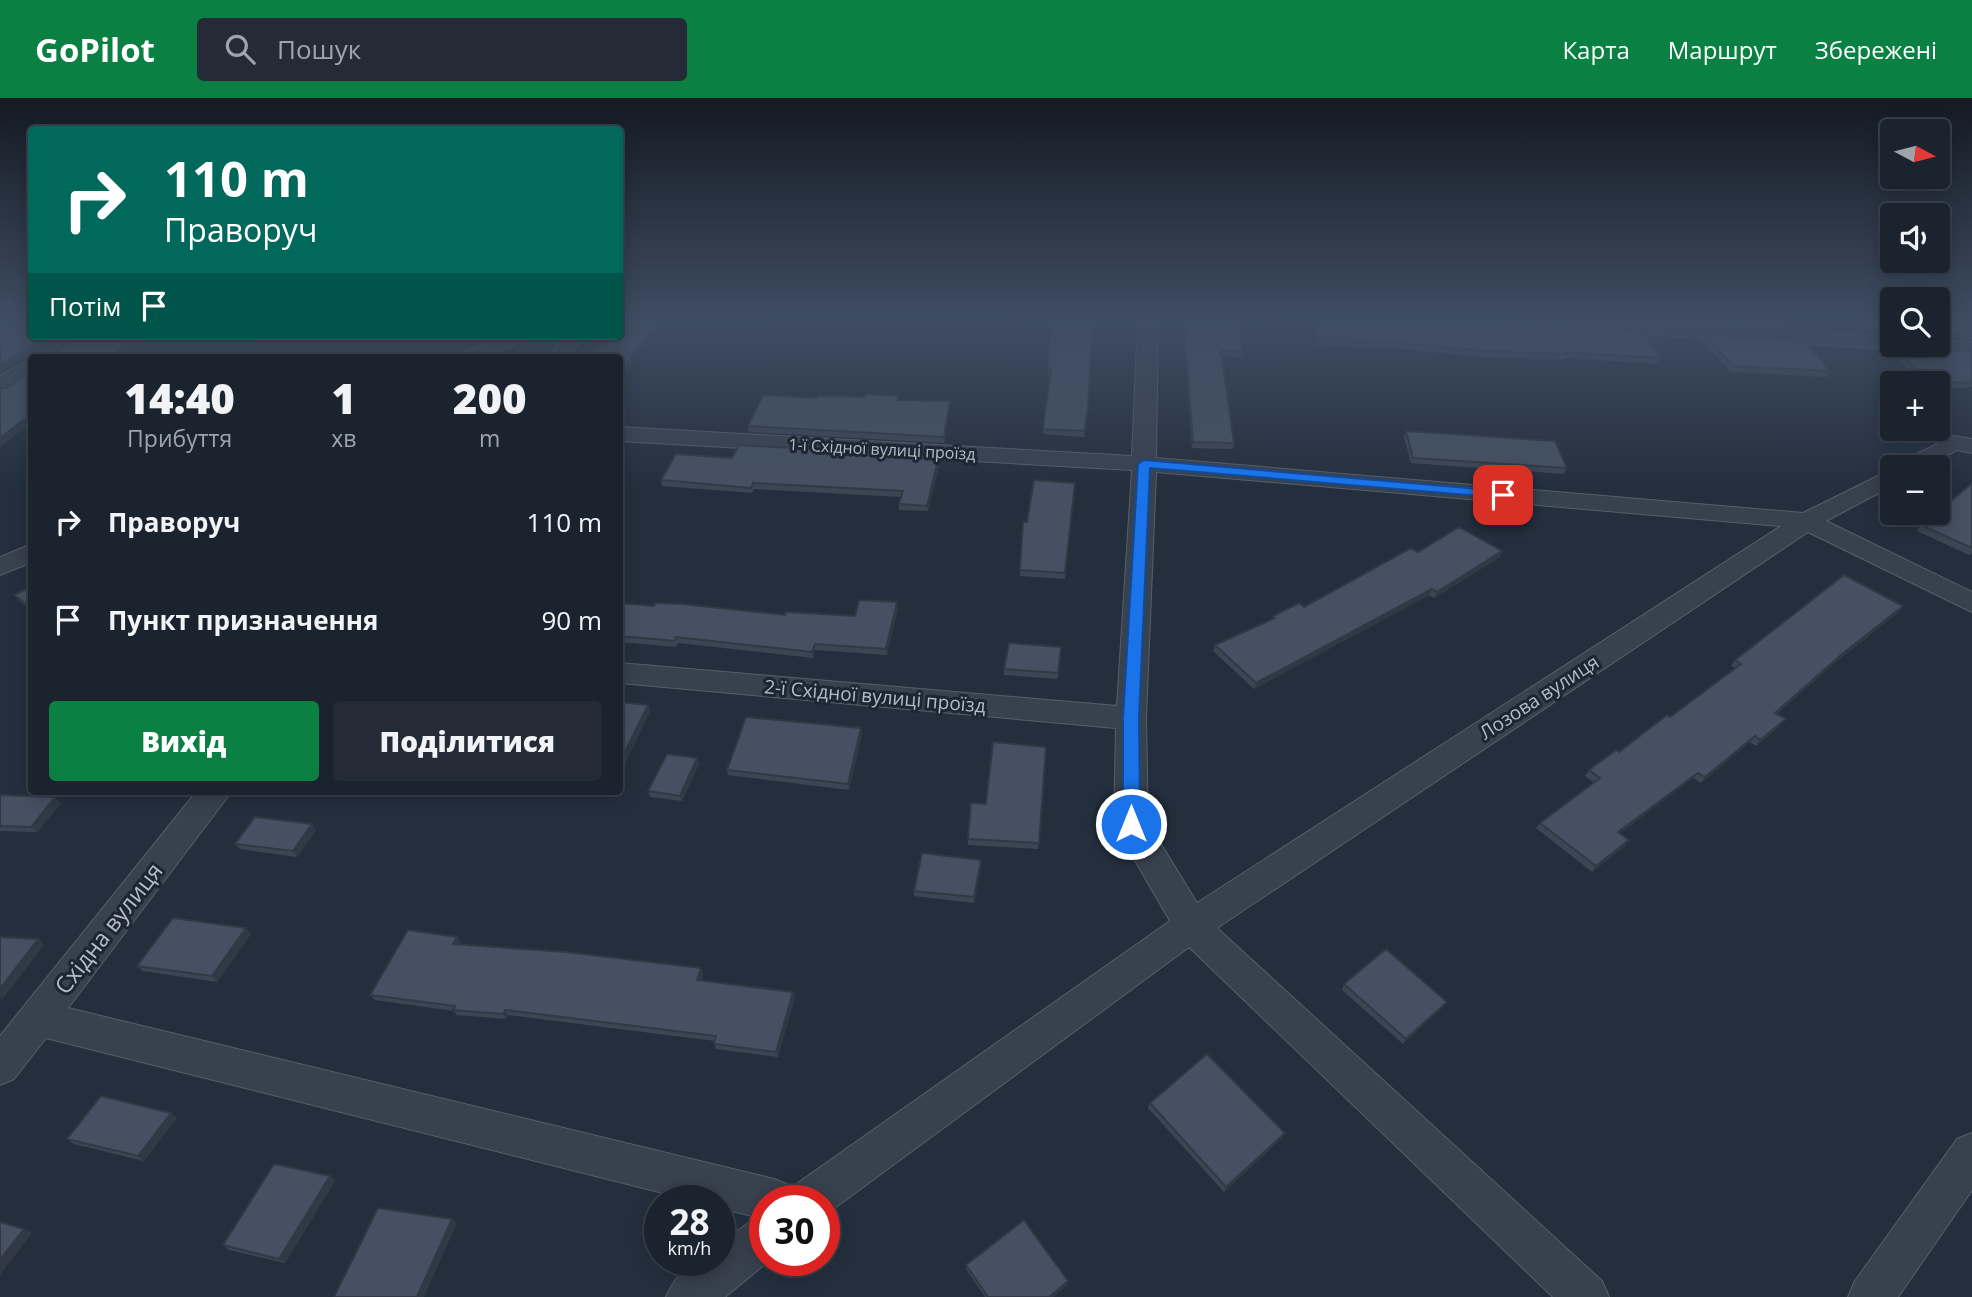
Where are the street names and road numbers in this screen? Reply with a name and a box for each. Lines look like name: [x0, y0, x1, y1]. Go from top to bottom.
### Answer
street label: 1-ї Східної вулиці проїзд: [788, 433, 976, 465]
street label: Лозова вулиця: [1474, 649, 1604, 745]
street label: 2-ї Східної вулиці проїзд: [763, 673, 987, 719]
street label: Східна вулиця: [47, 856, 169, 1000]

